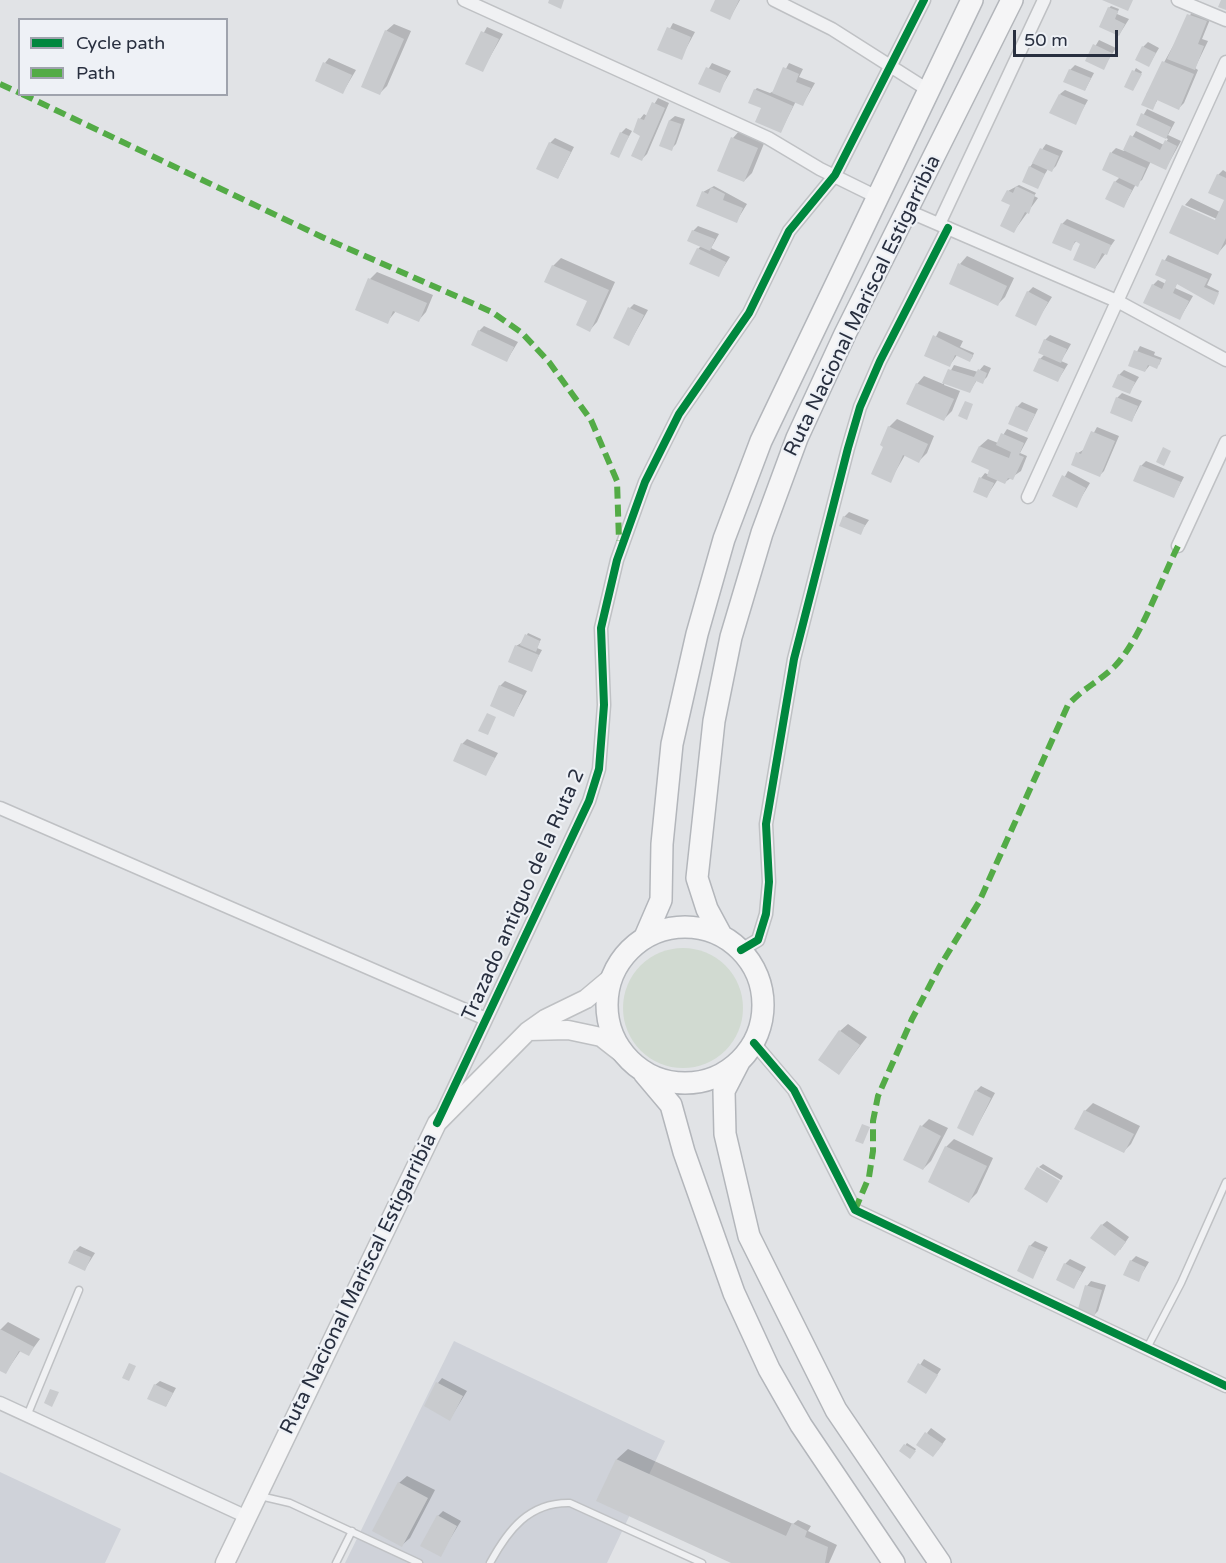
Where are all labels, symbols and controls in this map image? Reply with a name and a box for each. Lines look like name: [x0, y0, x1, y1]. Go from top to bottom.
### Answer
legend: [18, 18, 228, 96]
scale bar: [1016, 18, 1121, 56]
text: 50 m: [1024, 29, 1068, 51]
text: Cycle path: [76, 32, 165, 54]
text: Path: [76, 62, 115, 84]
street label: Ruta Nacional Mariscal Estigarribia: [779, 152, 947, 460]
street label: Trazado antiguo de la Ruta 2: [458, 766, 590, 1024]
street label: Ruta Nacional Mariscal Estigarribia: [275, 1130, 443, 1438]

